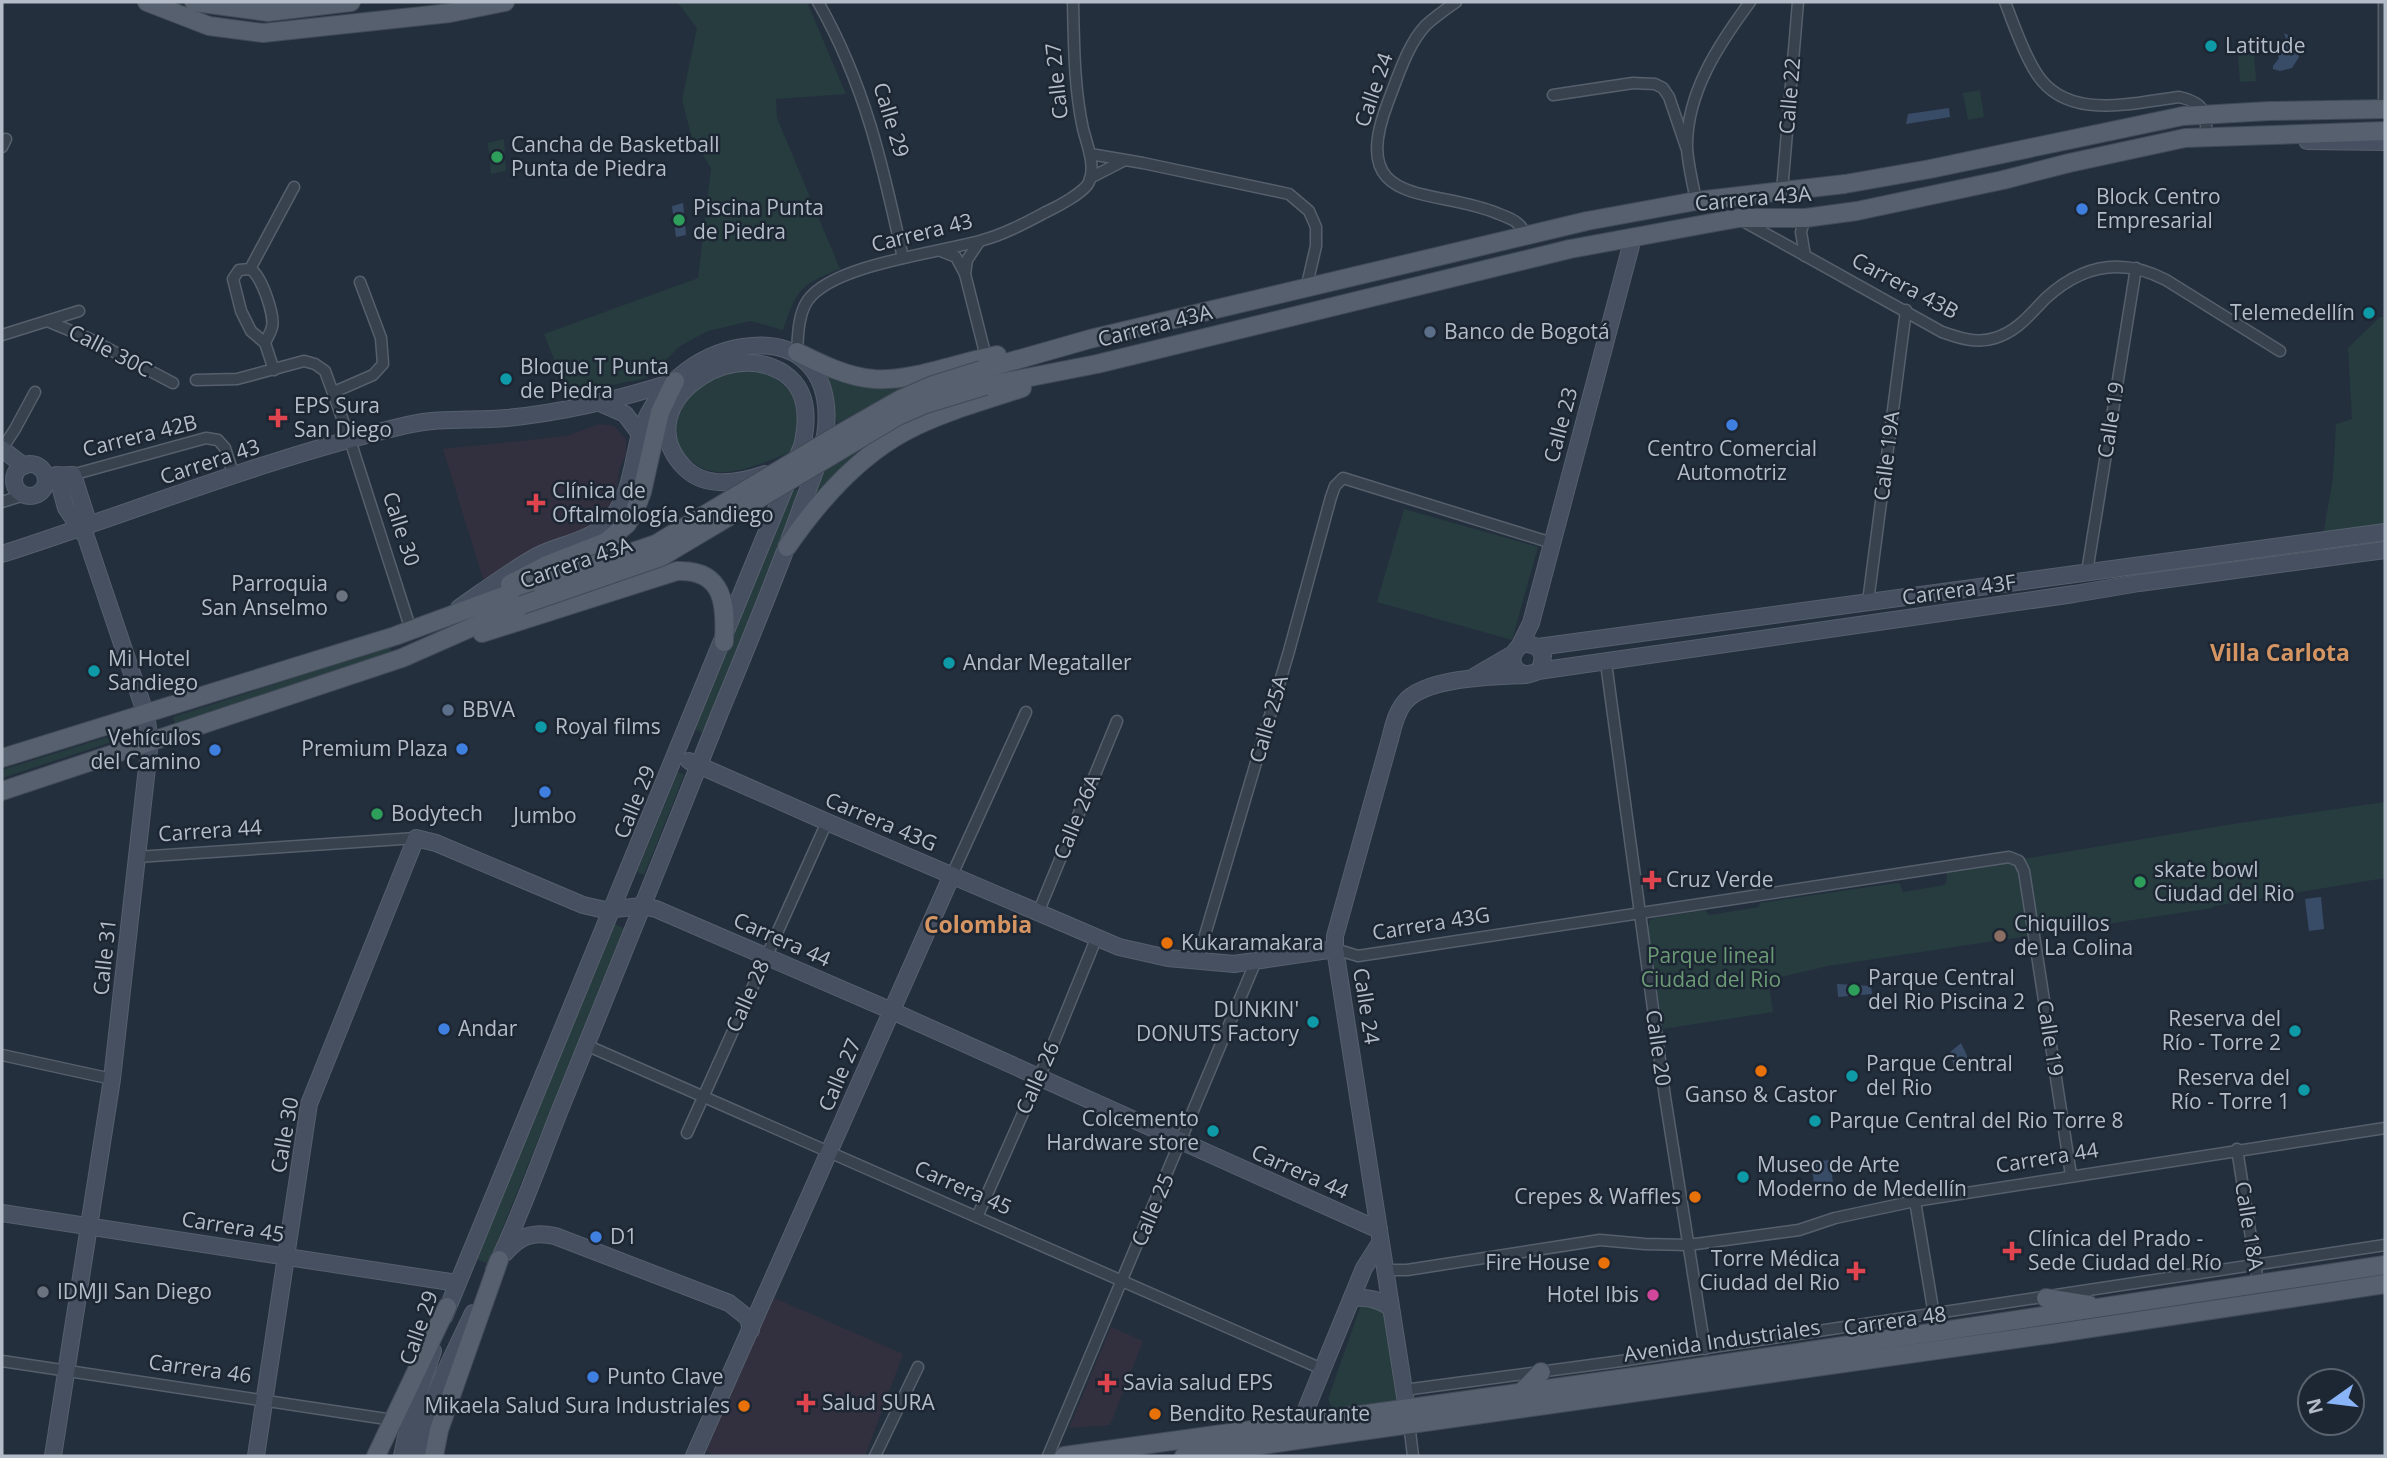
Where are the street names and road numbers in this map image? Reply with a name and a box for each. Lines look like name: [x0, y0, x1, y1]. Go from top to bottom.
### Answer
street label: Calle 27: [1038, 41, 1074, 121]
street label: Calle 24: [1347, 49, 1399, 131]
street label: Calle 22: [1772, 56, 1806, 135]
street label: Calle 29: [867, 79, 917, 161]
street label: Carrera 43A: [1693, 179, 1813, 217]
street label: Carrera 43: [868, 206, 975, 258]
street label: Carrera 43B: [1847, 245, 1964, 325]
street label: Carrera 43A: [1095, 297, 1216, 353]
street label: Calle 30C: [64, 317, 157, 383]
street label: Calle 19: [2090, 380, 2130, 460]
street label: Calle 23: [1537, 384, 1583, 465]
street label: Carrera 42B: [80, 407, 200, 463]
street label: Calle 19A: [1867, 409, 1905, 502]
street label: Carrera 43: [156, 432, 263, 490]
street label: Calle 30: [377, 488, 427, 570]
street label: Carrera 43A: [516, 530, 636, 594]
street label: Carrera 43F: [1900, 567, 2018, 611]
street label: Calle 25A: [1242, 671, 1294, 766]
street label: Calle 29: [607, 761, 661, 842]
street label: Calle 26A: [1046, 769, 1106, 864]
street label: Carrera 43G: [821, 785, 942, 857]
street label: Carrera 44: [157, 812, 263, 848]
street label: Carrera 43G: [1370, 900, 1492, 946]
street label: Carrera 44: [729, 905, 835, 973]
street label: Calle 31: [86, 917, 122, 997]
street label: Calle 28: [719, 955, 775, 1036]
street label: Calle 24: [1347, 966, 1387, 1046]
street label: Calle 19: [2031, 998, 2071, 1078]
street label: Calle 20: [1640, 1008, 1678, 1088]
street label: Calle 27: [811, 1034, 867, 1115]
street label: Calle 26: [1009, 1037, 1065, 1118]
street label: Calle 30: [264, 1095, 304, 1175]
street label: Carrera 44: [1994, 1135, 2100, 1179]
street label: Carrera 44: [1247, 1137, 1353, 1205]
street label: Carrera 45: [910, 1153, 1016, 1221]
street label: Calle 25: [1124, 1169, 1180, 1250]
street label: Calle 18A: [2229, 1179, 2271, 1273]
street label: Carrera 45: [180, 1204, 286, 1248]
street label: Calle 29: [392, 1287, 444, 1369]
street label: Carrera 48: [1842, 1299, 1948, 1341]
street label: Avenida Industriales: [1622, 1312, 1822, 1368]
street label: Carrera 46: [147, 1347, 253, 1389]

